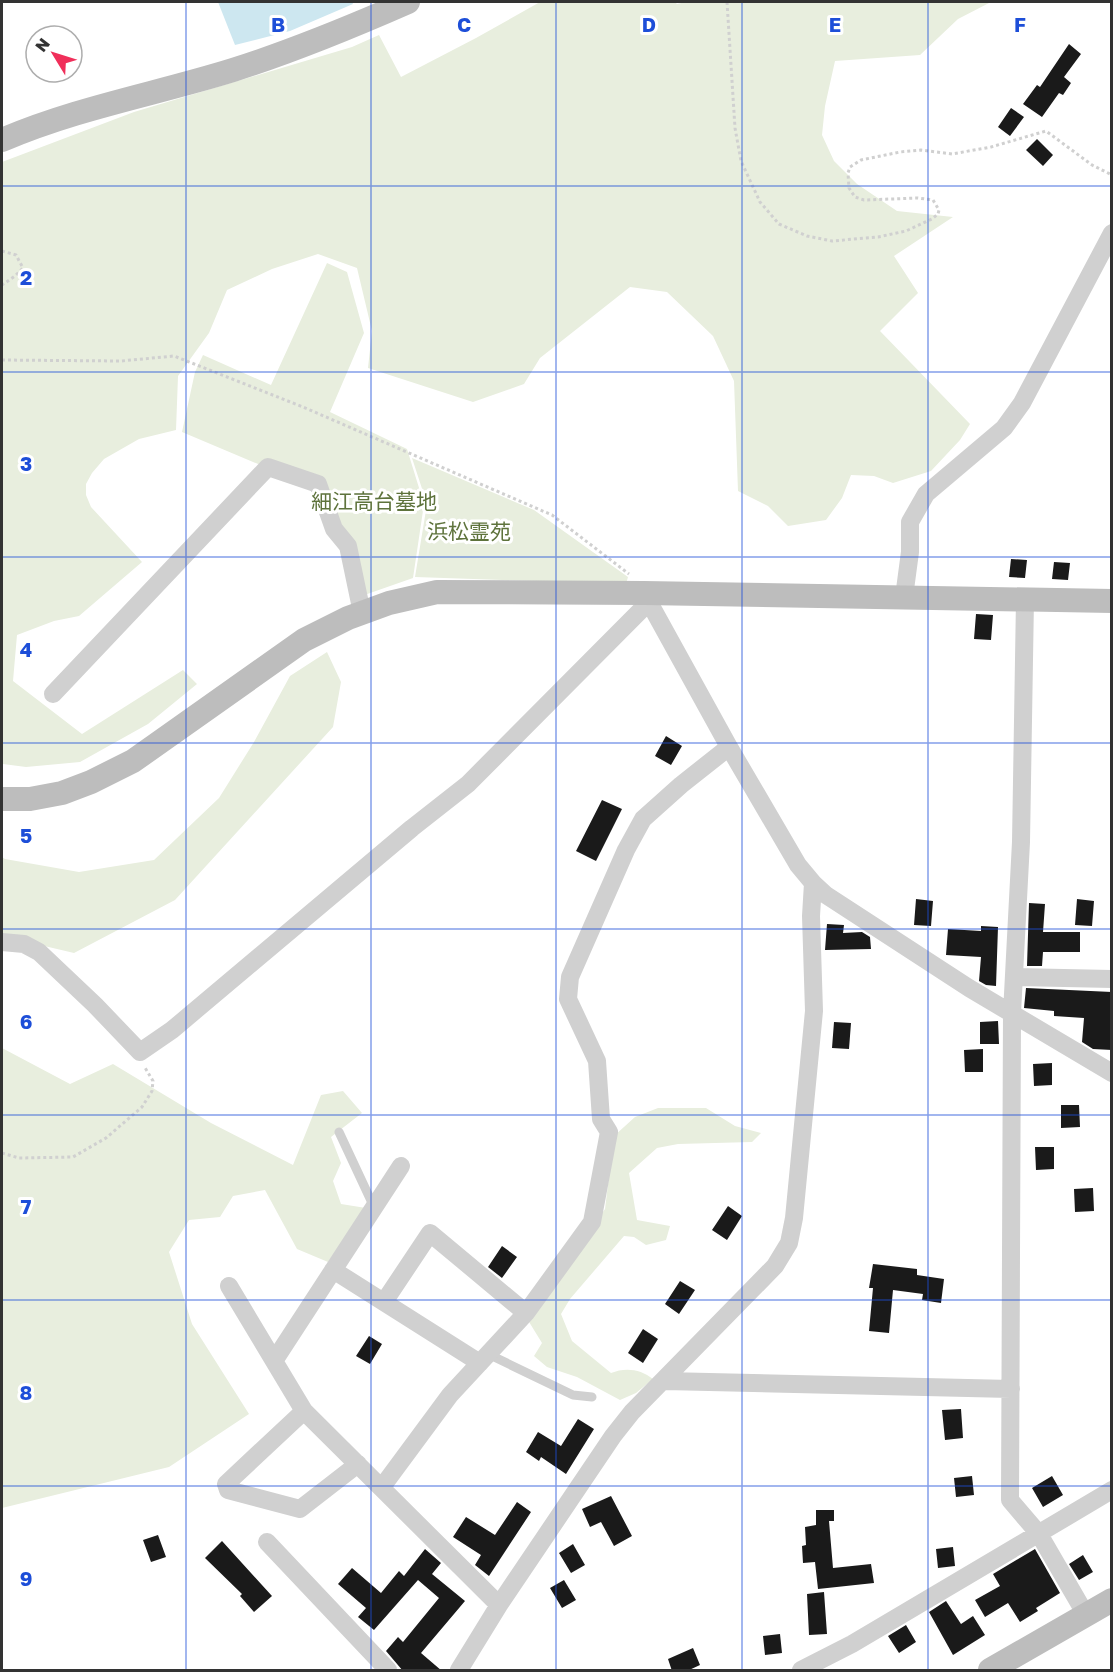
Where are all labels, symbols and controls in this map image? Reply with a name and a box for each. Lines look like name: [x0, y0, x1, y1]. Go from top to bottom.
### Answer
text: B: [271, 12, 285, 36]
text: C: [457, 12, 471, 36]
text: D: [642, 12, 656, 36]
text: E: [829, 12, 841, 36]
text: F: [1014, 12, 1026, 36]
north arrow: [24, 24, 84, 84]
text: N: [31, 34, 54, 56]
text: 2: [20, 265, 32, 289]
text: 3: [20, 451, 32, 475]
park label: 細江高台墓地: [311, 488, 437, 514]
park label: 浜松霊苑: [427, 518, 511, 544]
text: 4: [20, 637, 32, 661]
text: 5: [20, 823, 32, 847]
text: 6: [20, 1009, 32, 1033]
text: 7: [21, 1194, 32, 1218]
text: 8: [20, 1380, 32, 1404]
text: 9: [20, 1566, 32, 1590]

